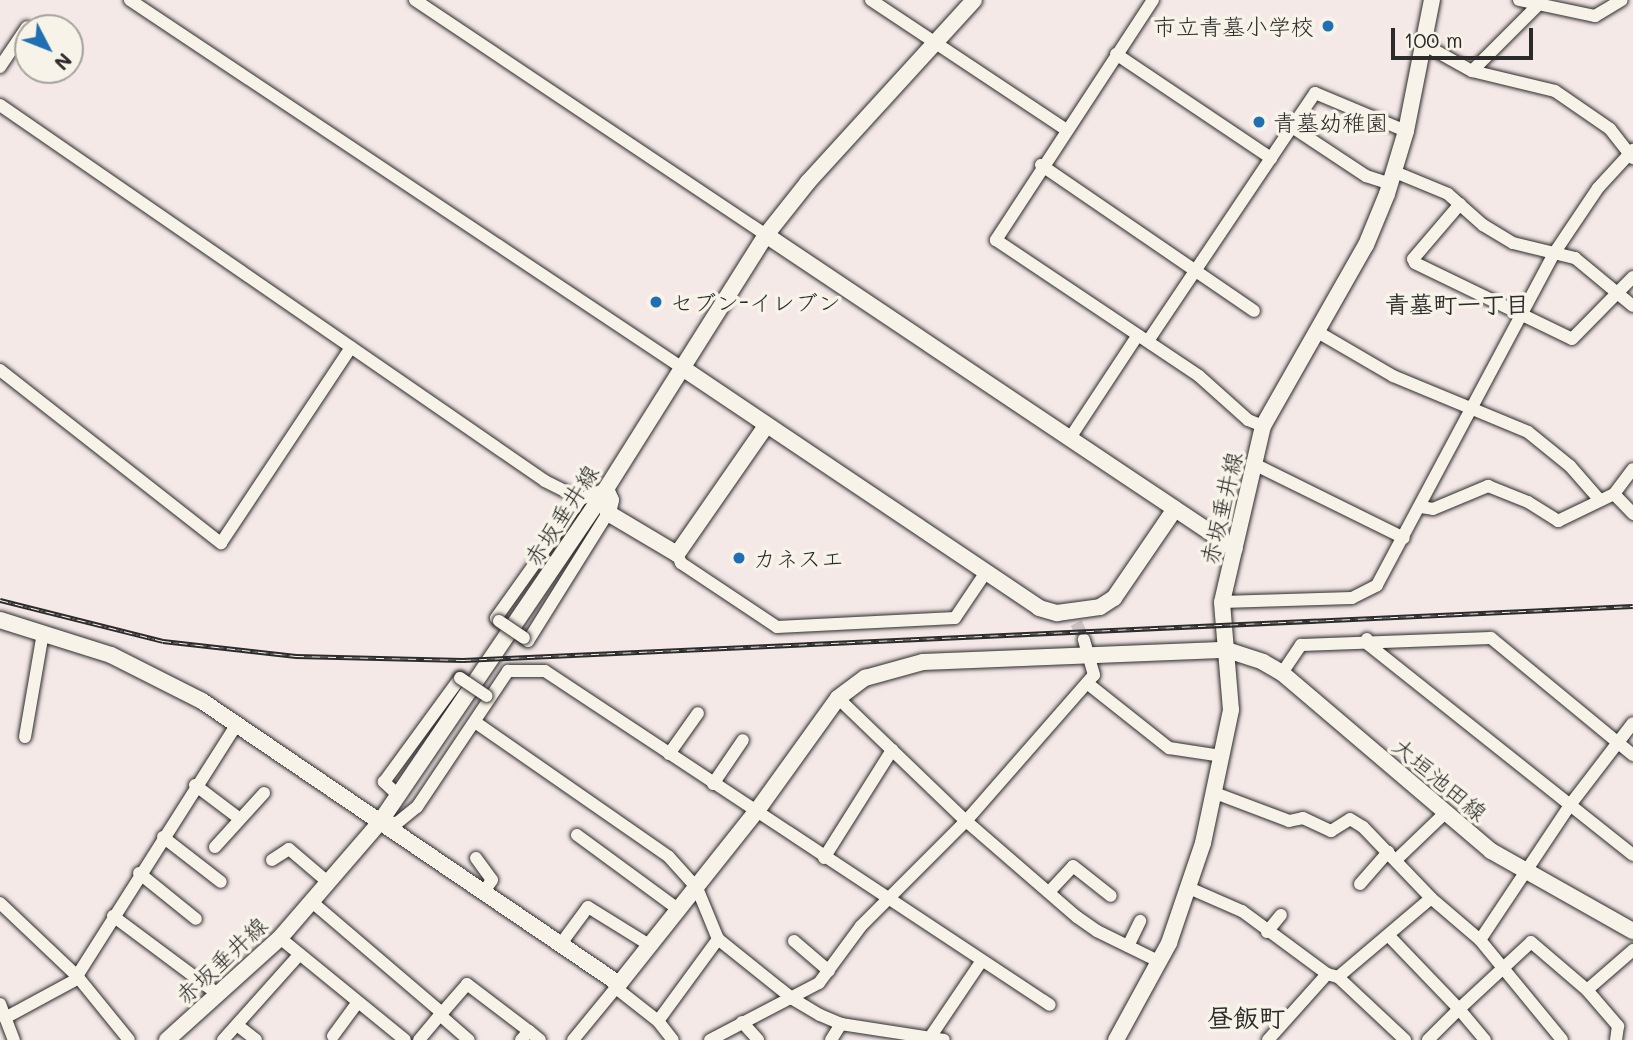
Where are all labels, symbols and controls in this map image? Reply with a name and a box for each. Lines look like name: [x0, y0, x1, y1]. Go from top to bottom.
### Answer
place label: 市立青墓小学校: [1153, 12, 1314, 40]
north arrow: [14, 14, 84, 84]
scale bar: [1395, 14, 1537, 58]
marker: 市立青墓小学校: [1320, 18, 1336, 34]
text: 100 m: [1404, 26, 1463, 53]
text: N: [49, 48, 78, 76]
place label: 青墓幼稚園: [1273, 108, 1388, 136]
marker: 青墓幼稚園: [1251, 114, 1267, 130]
place label: セブン-イレブン: [670, 288, 841, 316]
district label: 青墓町一丁目: [1385, 290, 1529, 318]
marker: セブン-イレブン: [648, 294, 664, 310]
street label: 赤坂垂井線: [1195, 449, 1247, 567]
street label: 赤坂垂井線: [518, 459, 604, 571]
place label: カネスエ: [753, 544, 845, 572]
marker: カネスエ: [731, 550, 747, 566]
street label: 大垣池田線: [1387, 731, 1493, 827]
street label: 赤坂垂井線: [170, 911, 272, 1009]
district label: 昼飯町: [1207, 1002, 1285, 1034]

